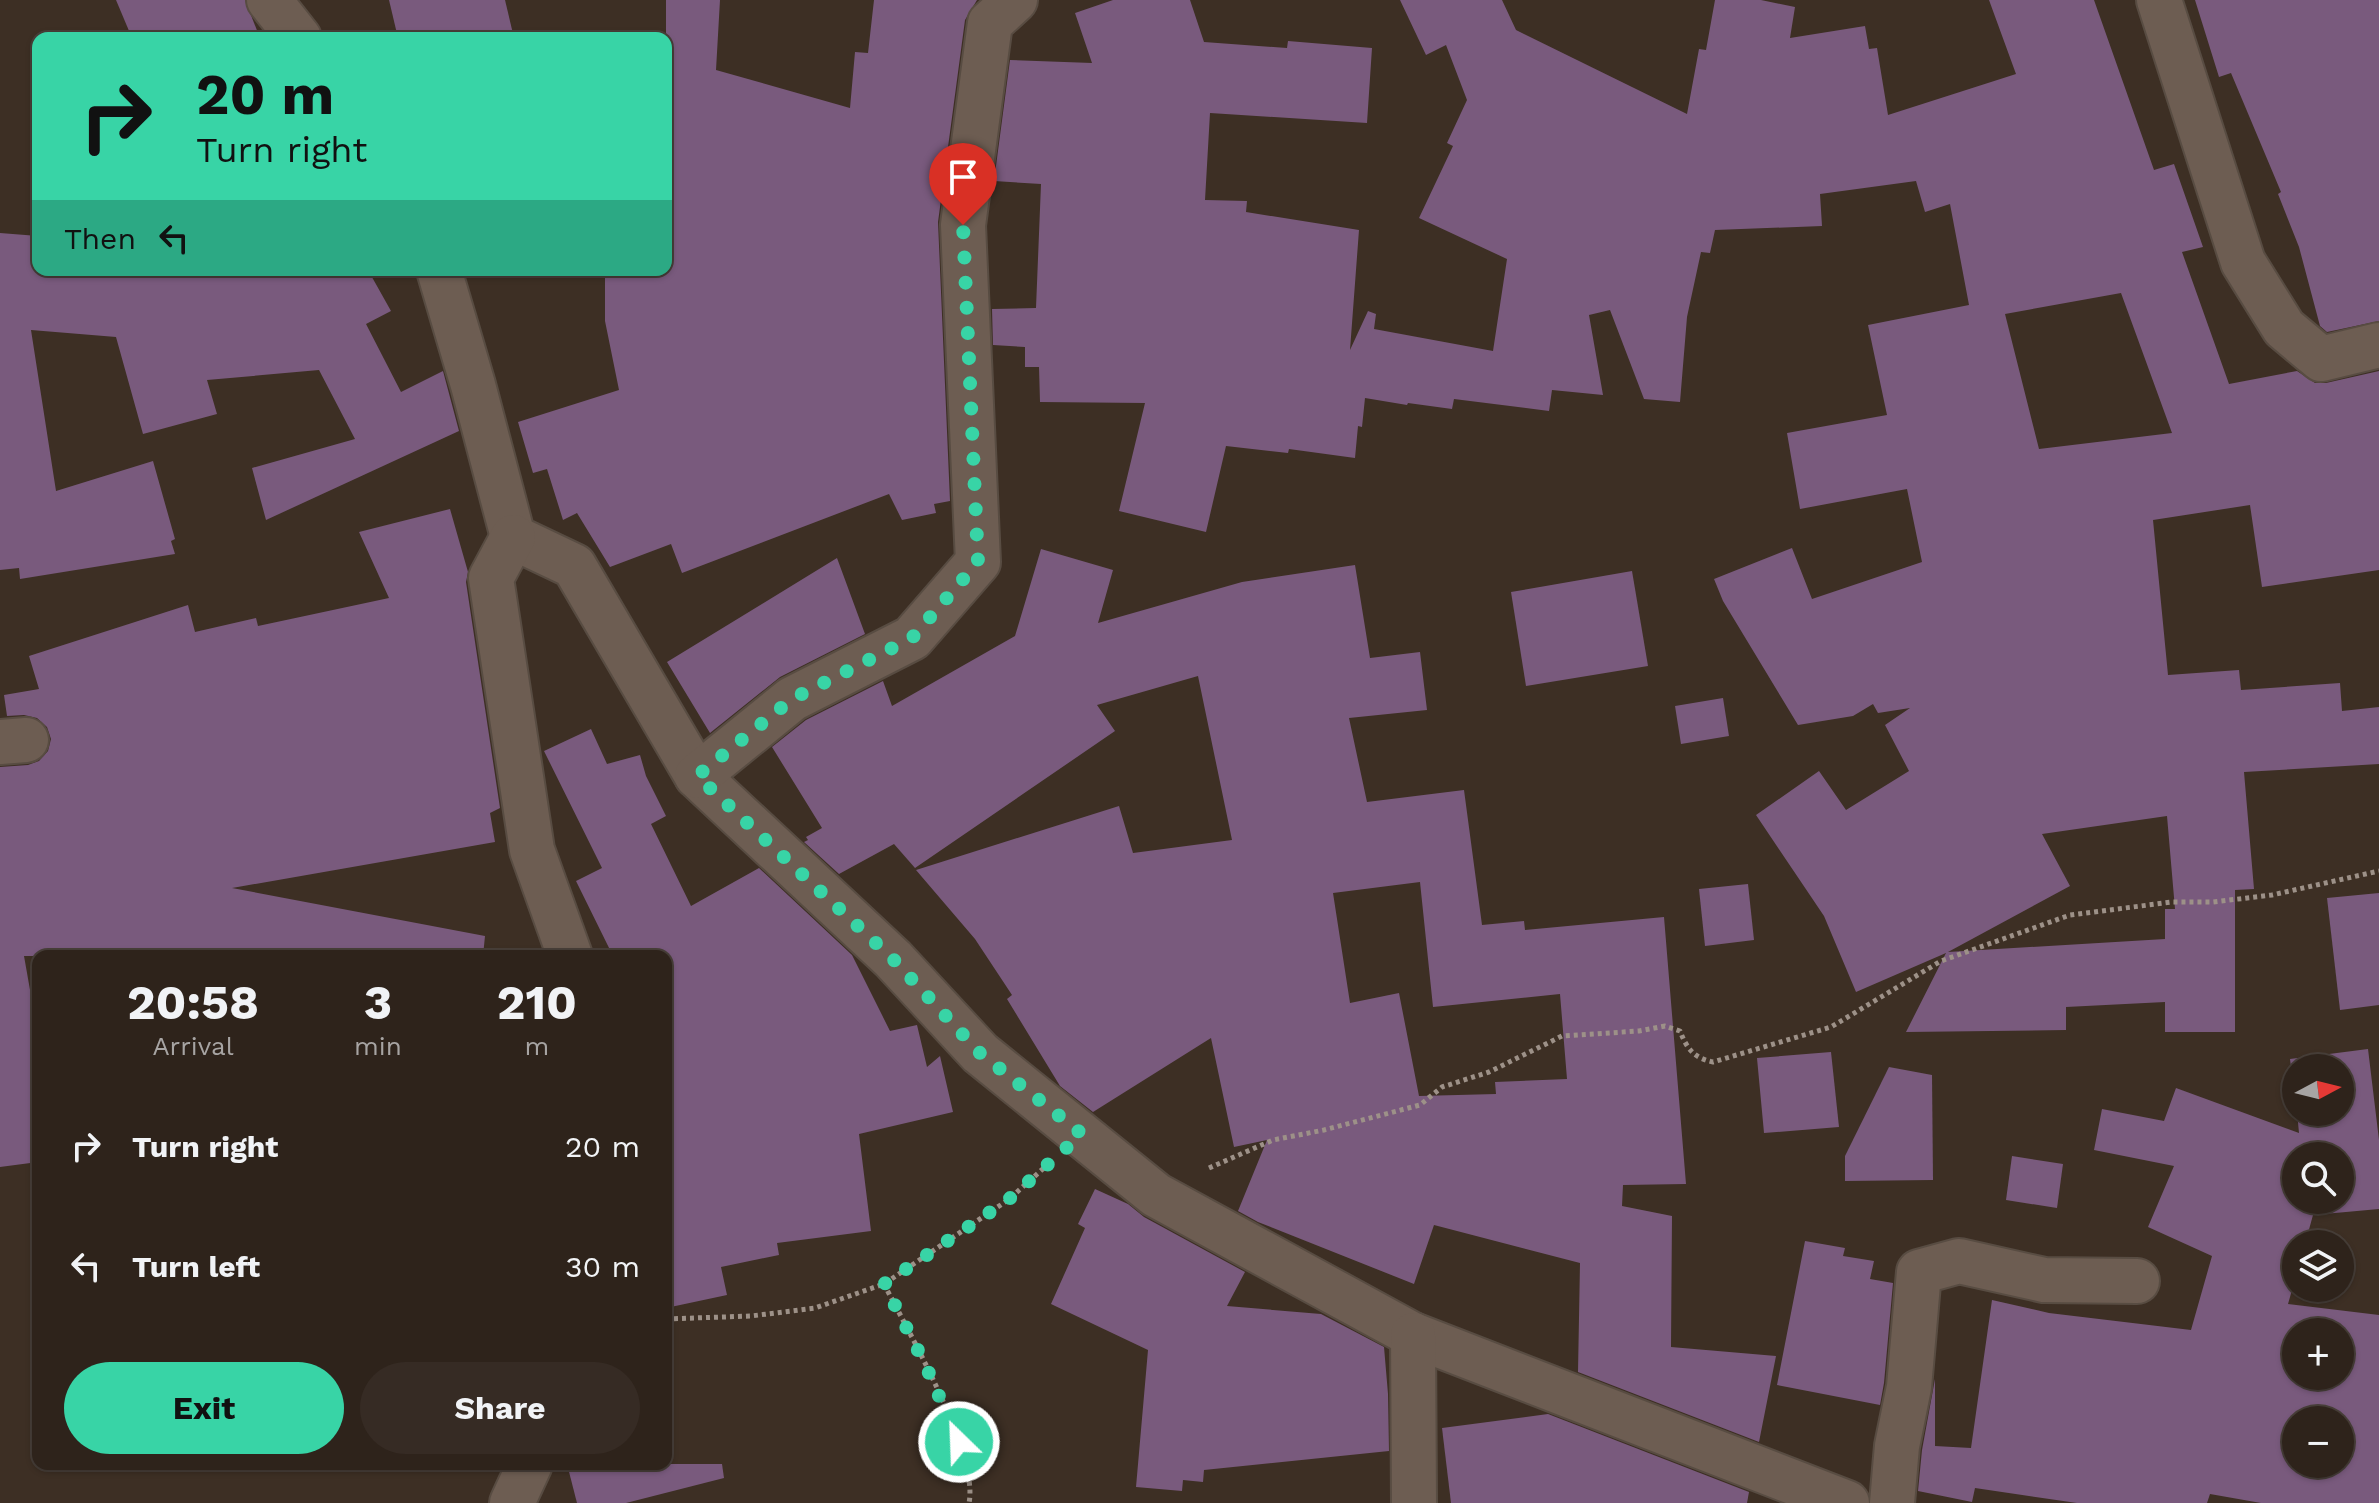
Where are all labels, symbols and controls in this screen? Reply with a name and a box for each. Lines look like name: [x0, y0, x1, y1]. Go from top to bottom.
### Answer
text: 20 m: [196, 62, 334, 128]
icon: right: [64, 64, 168, 168]
text: Turn right: [196, 129, 367, 171]
pin: [929, 143, 997, 225]
icon: arrive: [941, 155, 985, 199]
icon: left: [152, 216, 196, 260]
text: Then: [64, 221, 136, 256]
text: 20:58: [127, 974, 259, 1031]
text: 3: [364, 974, 392, 1031]
text: 210: [497, 974, 577, 1031]
text: Arrival: [152, 1031, 234, 1061]
text: min: [354, 1031, 402, 1061]
text: m: [525, 1031, 549, 1061]
north arrow: [2282, 1054, 2354, 1126]
map controls: [2282, 1054, 2354, 1478]
icon: right: [64, 1124, 108, 1168]
text: Turn right: [132, 1129, 278, 1164]
text: 20 m: [565, 1129, 640, 1164]
button: search: [2282, 1142, 2354, 1214]
button: layers: [2282, 1230, 2354, 1302]
icon: left: [64, 1244, 108, 1288]
text: Turn left: [132, 1249, 260, 1284]
text: 30 m: [565, 1249, 640, 1284]
button: +: [2282, 1318, 2354, 1390]
button: Exit: [64, 1362, 344, 1454]
button: Share: [360, 1362, 640, 1454]
position arrow: [917, 1400, 1001, 1484]
button: −: [2282, 1406, 2354, 1478]

